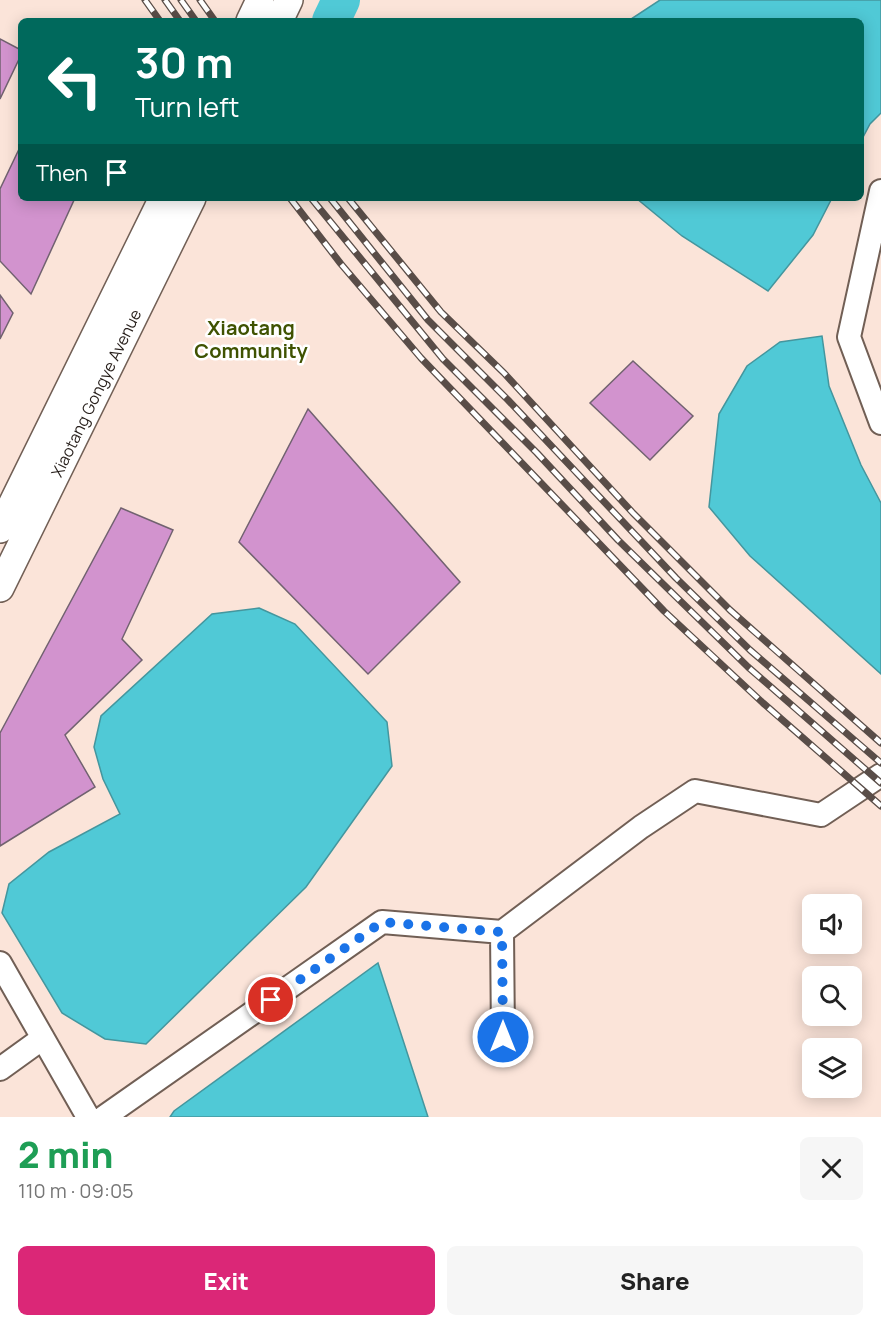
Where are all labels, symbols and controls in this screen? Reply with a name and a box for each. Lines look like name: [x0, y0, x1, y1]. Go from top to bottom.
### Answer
text: 30 m: [135, 33, 233, 91]
icon: left: [36, 42, 114, 120]
text: Turn left: [135, 88, 239, 125]
icon: arrive: [100, 156, 133, 189]
text: Then: [36, 158, 88, 188]
street label: Xiaotang Gongye Avenue: [46, 305, 146, 481]
district label: Xiaotang Community: [194, 314, 308, 364]
map controls: [802, 894, 862, 1098]
button: sound: [802, 894, 862, 954]
button: search: [802, 966, 862, 1026]
pin: [245, 974, 296, 1025]
icon: arrive: [254, 983, 287, 1016]
position arrow: [471, 1005, 535, 1069]
button: layers: [802, 1038, 862, 1098]
text: 2 min: [18, 1130, 113, 1179]
button: close: [800, 1137, 863, 1200]
text: 110 m · 09:05: [18, 1177, 134, 1204]
button: Exit: [18, 1246, 435, 1315]
button: Share: [447, 1246, 863, 1315]

